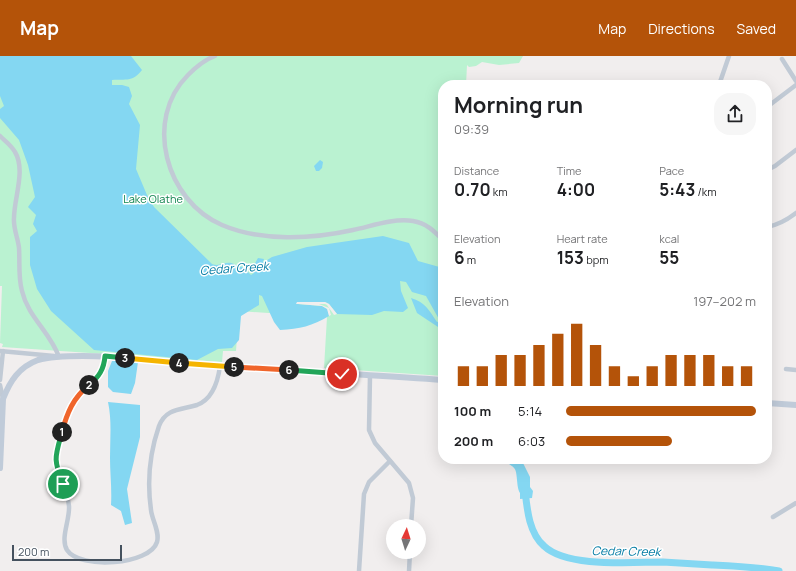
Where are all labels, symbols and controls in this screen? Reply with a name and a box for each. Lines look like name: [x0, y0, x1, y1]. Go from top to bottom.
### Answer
text: Map: [20, 15, 59, 41]
text: Map: [598, 19, 626, 38]
text: Directions: [648, 19, 715, 38]
text: Saved: [737, 19, 776, 38]
text: Morning run: [454, 90, 583, 120]
button: share: [714, 93, 756, 135]
text: 09:39: [454, 120, 489, 138]
text: Distance: [454, 163, 499, 178]
text: Time: [557, 163, 582, 178]
text: Pace: [659, 163, 684, 178]
text: 0.70: [454, 178, 491, 201]
text: 4:00: [557, 178, 595, 201]
text: 5:43: [659, 178, 695, 201]
text: km: [491, 184, 508, 199]
text: /km: [695, 184, 717, 199]
park label: Lake Olathe: [123, 191, 183, 206]
text: Elevation: [454, 231, 500, 246]
text: Heart rate: [557, 231, 608, 246]
text: kcal: [659, 231, 679, 246]
text: 6: [454, 246, 465, 269]
text: 153: [557, 246, 584, 269]
text: 55: [659, 246, 679, 269]
text: m: [465, 252, 476, 267]
text: bpm: [584, 252, 609, 267]
water label: Cedar Creek: [199, 257, 271, 279]
text: Elevation: [454, 292, 509, 310]
text: 197–202 m: [693, 292, 756, 310]
pin: 3: [115, 348, 135, 368]
text: 3: [122, 350, 128, 365]
pin: 4: [169, 353, 189, 373]
text: 4: [176, 355, 182, 370]
pin: 5: [224, 357, 244, 377]
pin: [325, 357, 359, 391]
text: 5: [231, 359, 237, 374]
pin: 6: [279, 360, 299, 380]
text: 6: [286, 362, 292, 377]
icon: check: [331, 363, 353, 385]
pin: 2: [79, 375, 99, 395]
text: 2: [86, 377, 92, 392]
text: 100 m: [454, 402, 491, 420]
text: 5:14: [518, 402, 542, 420]
pin: 1: [52, 422, 72, 442]
text: 1: [60, 424, 64, 439]
text: 200 m: [454, 432, 493, 450]
text: 6:03: [518, 432, 545, 450]
pin: [46, 467, 80, 501]
icon: arrive: [52, 473, 74, 495]
north arrow: [386, 519, 426, 559]
map controls: [386, 519, 426, 559]
water label: Cedar Creek: [591, 542, 663, 560]
scale bar: [12, 543, 122, 562]
text: 200 m: [18, 544, 49, 559]

